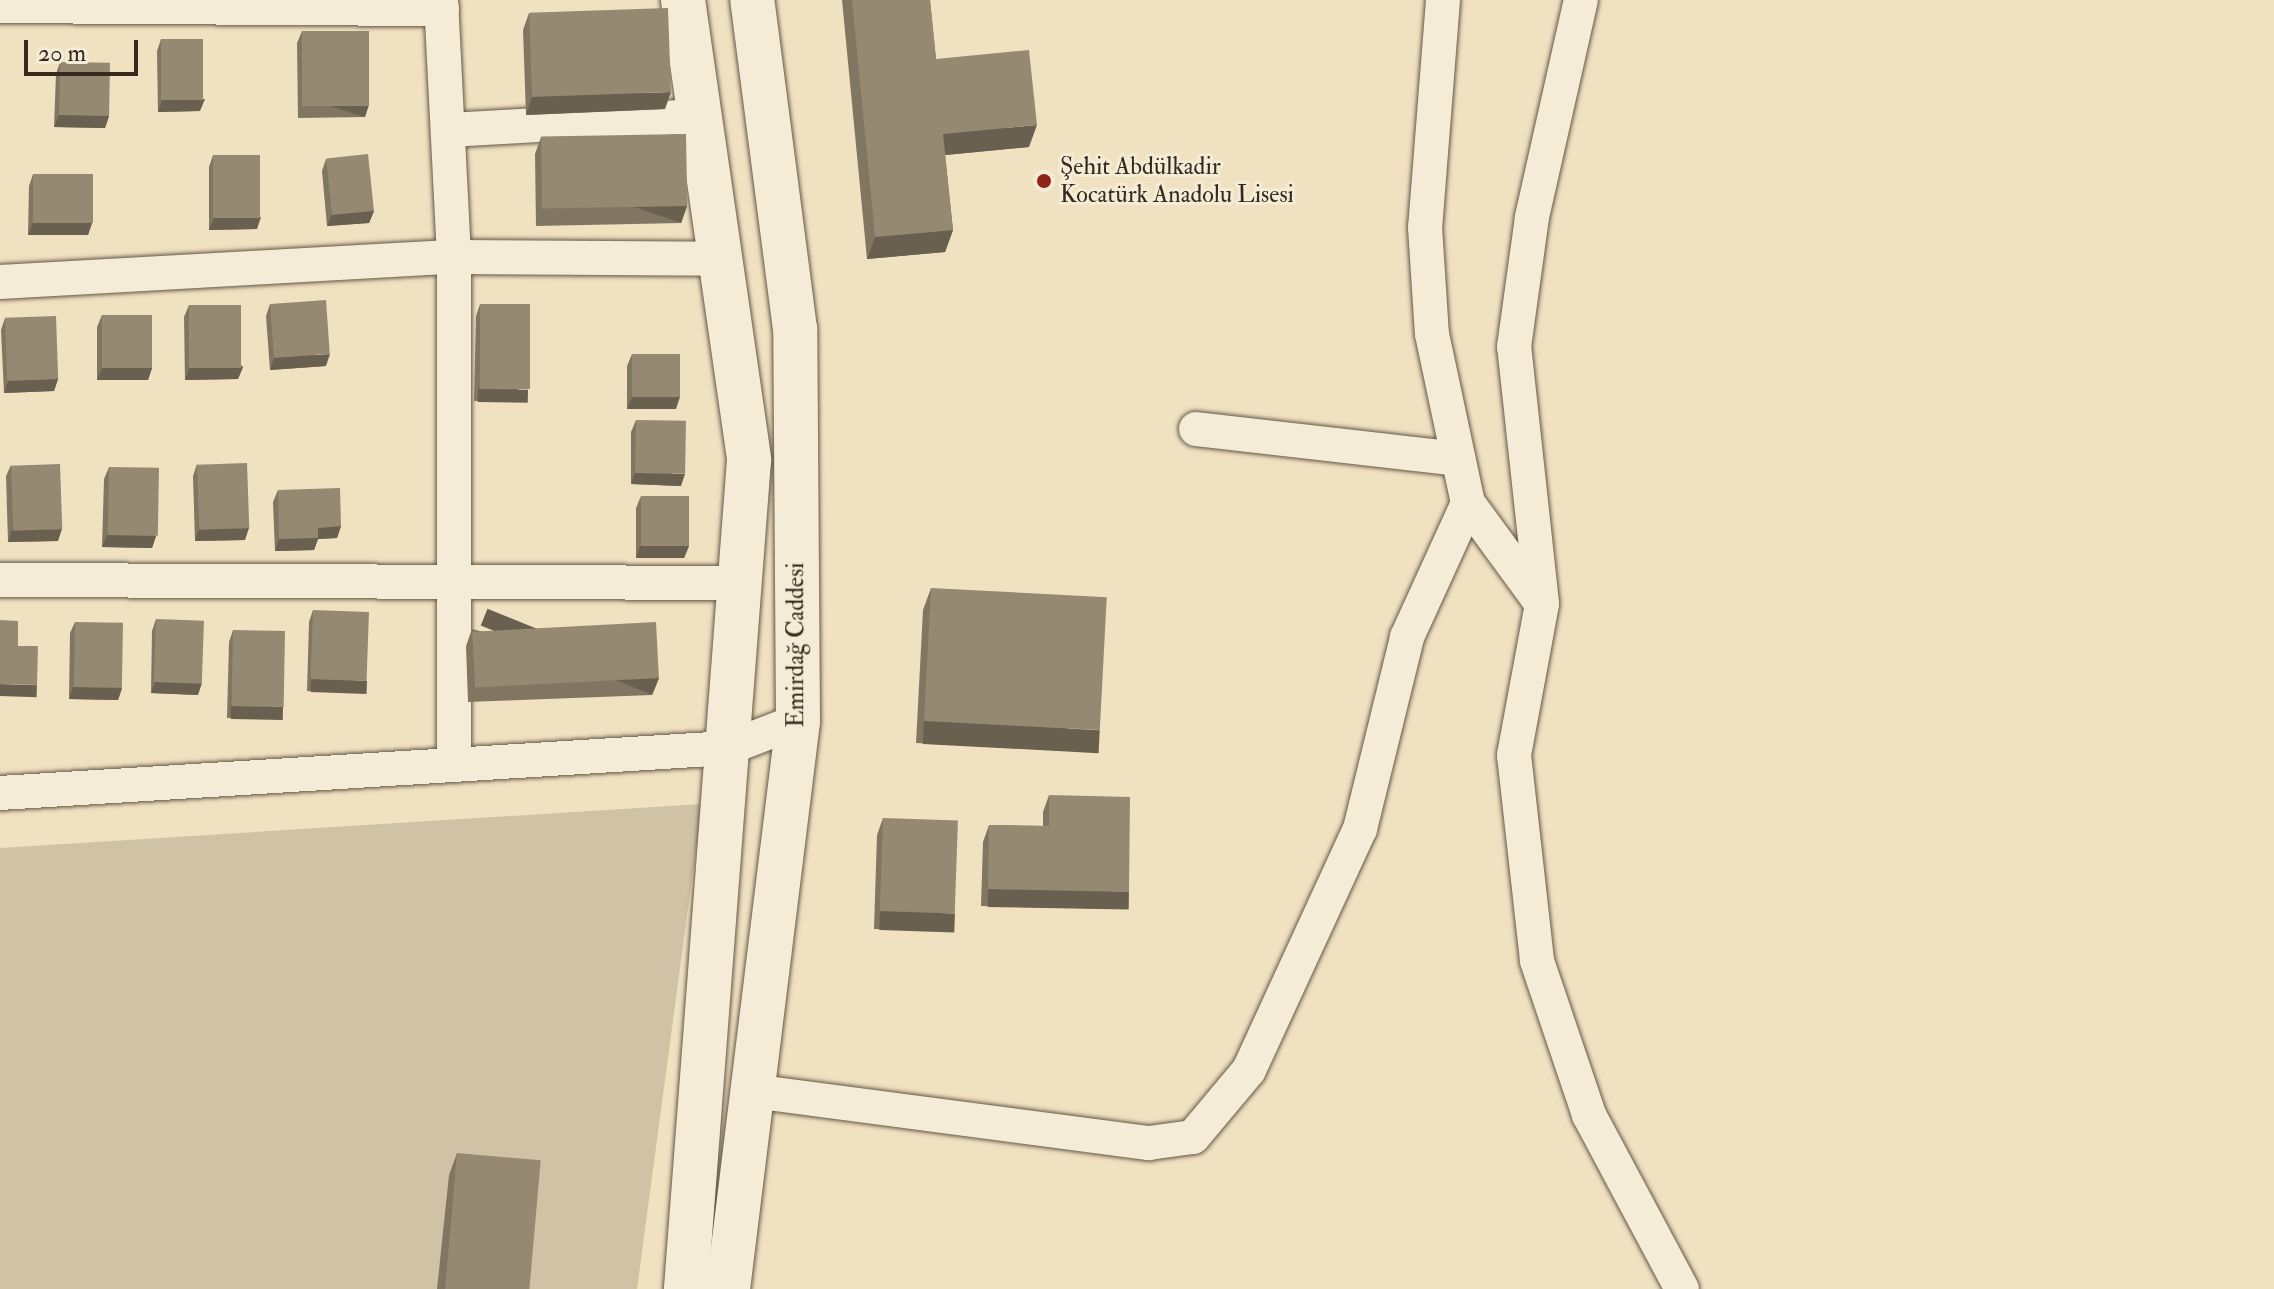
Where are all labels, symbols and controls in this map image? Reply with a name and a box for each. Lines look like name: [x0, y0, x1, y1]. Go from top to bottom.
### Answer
scale bar: [28, 24, 142, 74]
text: 20 m: [38, 38, 86, 69]
place label: Şehit Abdülkadir Kocatürk Anadolu Lisesi: [1060, 153, 1294, 209]
marker: Şehit Abdülkadir Kocatürk Anadolu Lisesi: [1035, 172, 1053, 190]
street label: Emirdağ Caddesi: [782, 562, 810, 728]

